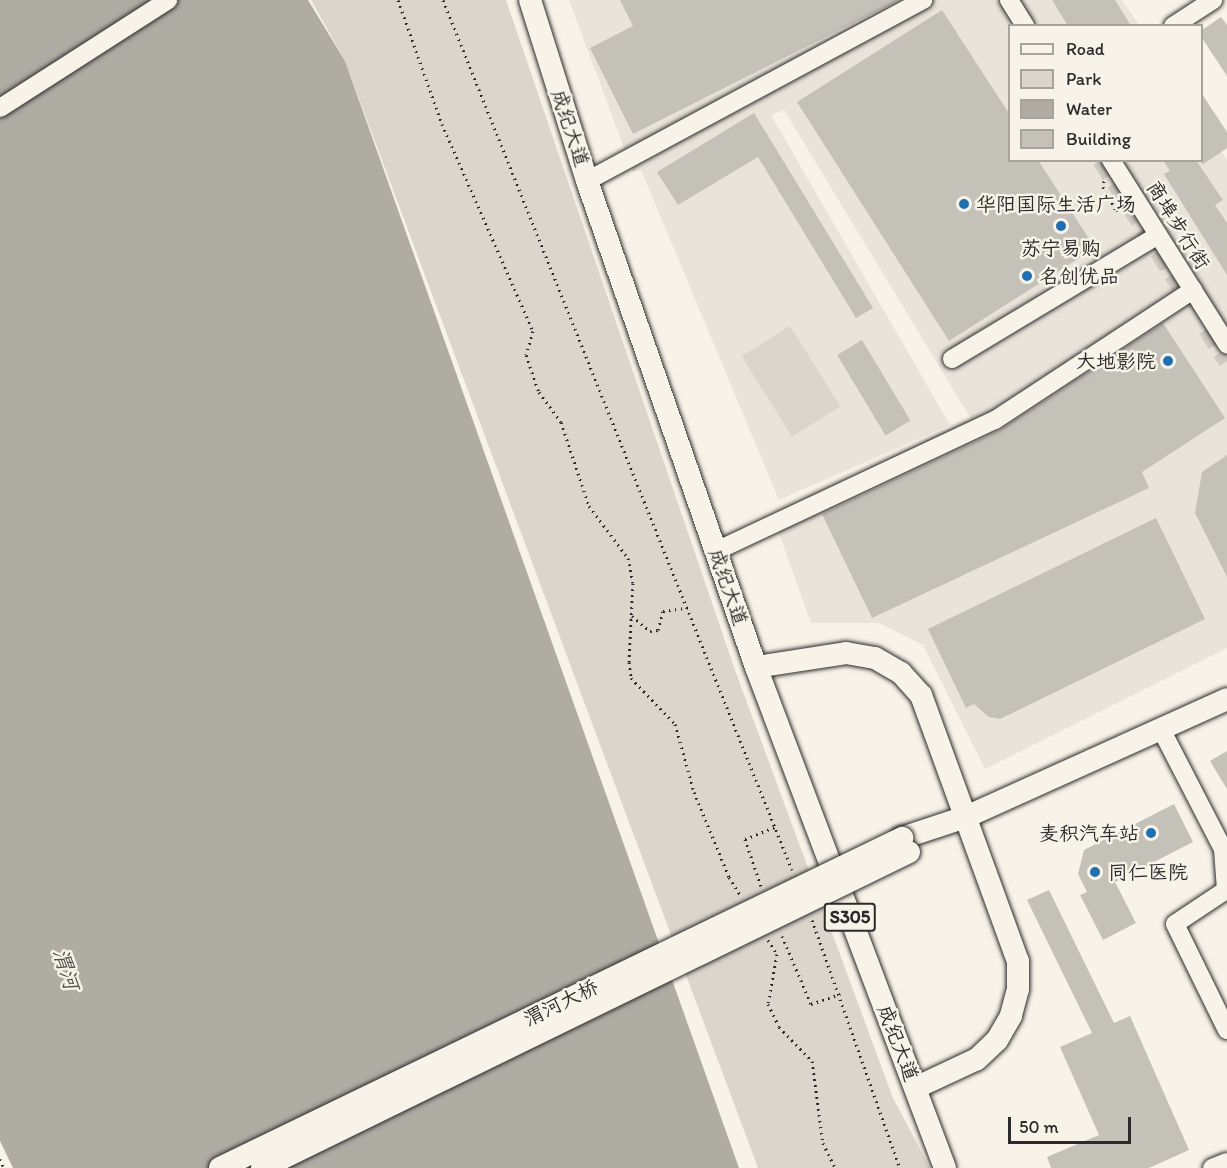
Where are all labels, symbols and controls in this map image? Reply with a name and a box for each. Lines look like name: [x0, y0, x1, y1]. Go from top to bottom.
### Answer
legend: [1008, 24, 1203, 162]
text: Road: [1066, 38, 1105, 60]
text: Park: [1066, 68, 1101, 90]
street label: 成纪大道: [546, 86, 594, 170]
text: Water: [1066, 98, 1112, 120]
text: Building: [1066, 128, 1131, 150]
street label: 商埠步行街: [1141, 176, 1215, 274]
place label: 华阳国际生活广场: [976, 192, 1136, 216]
marker: 华阳国际生活广场: [957, 197, 971, 211]
marker: 苏宁易购: [1054, 219, 1068, 233]
place label: 苏宁易购: [1021, 236, 1101, 260]
place label: 名创优品: [1039, 264, 1119, 288]
marker: 名创优品: [1020, 269, 1034, 283]
place label: 大地影院: [1076, 349, 1156, 373]
marker: 大地影院: [1161, 354, 1175, 368]
street label: 成纪大道: [704, 545, 752, 629]
place label: 麦积汽车站: [1039, 821, 1139, 845]
marker: 麦积汽车站: [1144, 826, 1158, 840]
place label: 同仁医院: [1108, 860, 1188, 884]
marker: 同仁医院: [1086, 863, 1104, 881]
road number: S305: [823, 902, 877, 932]
water label: 渭河: [48, 945, 84, 993]
street label: 渭河大桥: [520, 975, 602, 1031]
street label: 成纪大道: [872, 1001, 924, 1085]
scale bar: [1011, 1105, 1134, 1143]
text: 50 m: [1019, 1116, 1059, 1138]

